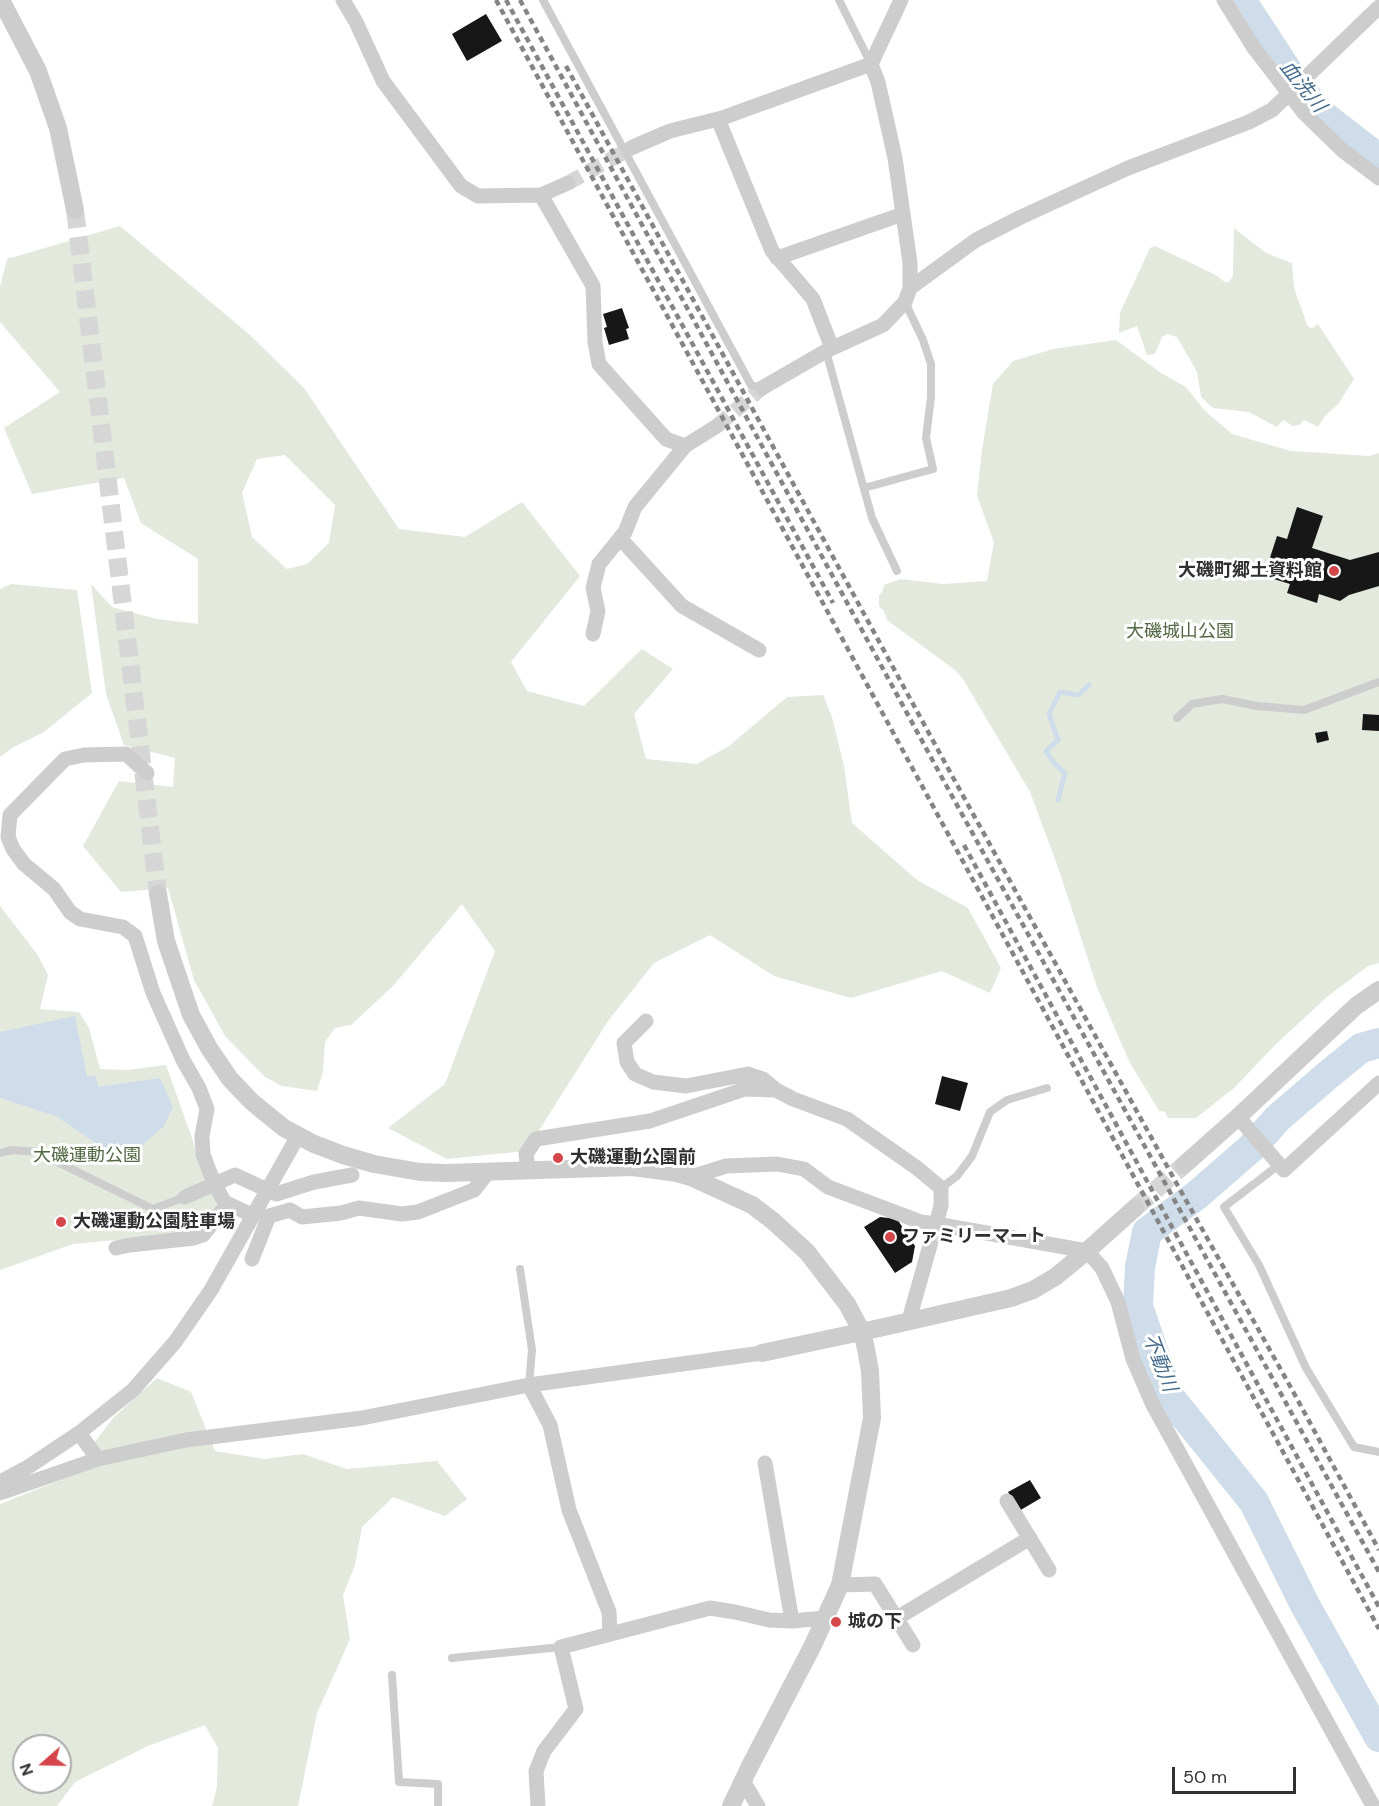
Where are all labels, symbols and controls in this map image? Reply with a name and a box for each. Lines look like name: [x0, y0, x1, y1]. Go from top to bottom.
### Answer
water label: 血洗川: [1274, 56, 1330, 118]
place label: 大磯町郷土資料館: [1178, 560, 1322, 582]
marker: 大磯町郷土資料館: [1327, 564, 1341, 578]
park label: 大磯城山公園: [1126, 621, 1234, 643]
park label: 大磯運動公園: [33, 1145, 141, 1167]
place label: 大磯運動公園前: [570, 1147, 696, 1169]
marker: 大磯運動公園前: [551, 1151, 565, 1165]
place label: 大磯運動公園駐車場: [73, 1211, 235, 1233]
marker: 大磯運動公園駐車場: [54, 1215, 68, 1229]
place label: ファミリーマート: [902, 1226, 1046, 1248]
marker: ファミリーマート: [883, 1230, 897, 1244]
water label: 不動川: [1137, 1331, 1181, 1395]
place label: 城の下: [848, 1611, 902, 1633]
marker: 城の下: [829, 1615, 843, 1629]
north arrow: [12, 1734, 72, 1794]
scale bar: [1175, 1755, 1300, 1793]
text: N: [15, 1761, 38, 1779]
text: 50 m: [1183, 1765, 1227, 1789]

